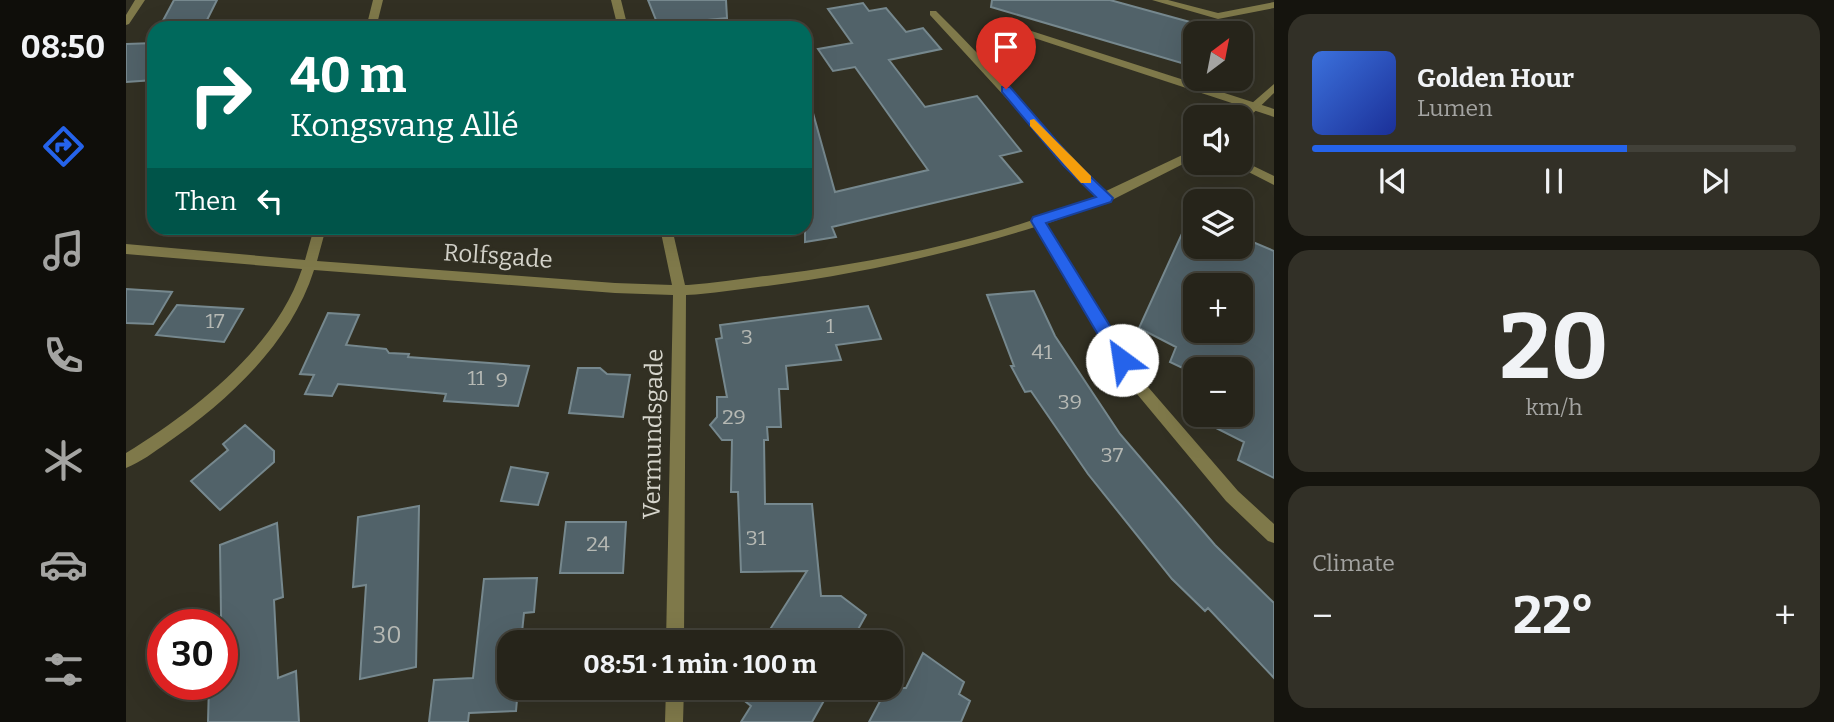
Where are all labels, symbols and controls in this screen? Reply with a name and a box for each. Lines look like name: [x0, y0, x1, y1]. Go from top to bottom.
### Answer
pin: [976, 17, 1036, 89]
north arrow: [1183, 21, 1253, 91]
map controls: [1183, 21, 1253, 427]
text: 08:50: [21, 28, 105, 66]
icon: arrive: [987, 28, 1025, 66]
text: 40 m: [290, 46, 407, 105]
icon: right: [175, 49, 266, 140]
text: Golden Hour: [1417, 63, 1574, 94]
text: Lumen: [1417, 94, 1493, 122]
button: sound: [1183, 105, 1253, 175]
text: Kongsvang Allé: [290, 106, 519, 144]
icon: directions: [39, 122, 88, 171]
icon: previous: [1374, 162, 1412, 200]
icon: pause: [1535, 162, 1573, 200]
icon: next: [1696, 162, 1734, 200]
icon: left: [251, 182, 289, 220]
text: Then: [175, 186, 237, 217]
button: layers: [1183, 189, 1253, 259]
icon: music: [39, 226, 88, 275]
street label: Rolfsgade: [442, 238, 554, 274]
button: +: [1183, 273, 1253, 343]
text: 20: [1499, 293, 1609, 402]
house number: 17: [206, 308, 225, 334]
house number: 1: [826, 313, 835, 339]
position arrow: [1085, 323, 1159, 397]
house number: 3: [741, 324, 753, 350]
icon: phone: [39, 331, 88, 380]
house number: 41: [1032, 339, 1053, 365]
street label: Vermundsgade: [638, 348, 668, 520]
button: −: [1183, 357, 1253, 427]
house number: 11: [467, 365, 485, 391]
house number: 9: [496, 367, 508, 393]
house number: 39: [1058, 389, 1082, 415]
text: km/h: [1526, 393, 1582, 421]
house number: 29: [722, 404, 746, 430]
icon: climate: [39, 436, 88, 485]
house number: 37: [1101, 442, 1124, 468]
house number: 31: [746, 525, 767, 551]
house number: 24: [586, 531, 610, 557]
icon: car: [39, 540, 88, 589]
text: Climate: [1312, 549, 1395, 577]
text: 22°: [1513, 584, 1594, 647]
text: −: [1312, 593, 1333, 639]
text: +: [1774, 593, 1796, 639]
speed limit sign: 30: [147, 609, 238, 700]
house number: 30: [372, 621, 402, 649]
icon: filters: [39, 645, 88, 694]
text: 08:51 · 1 min · 100 m: [583, 649, 817, 680]

